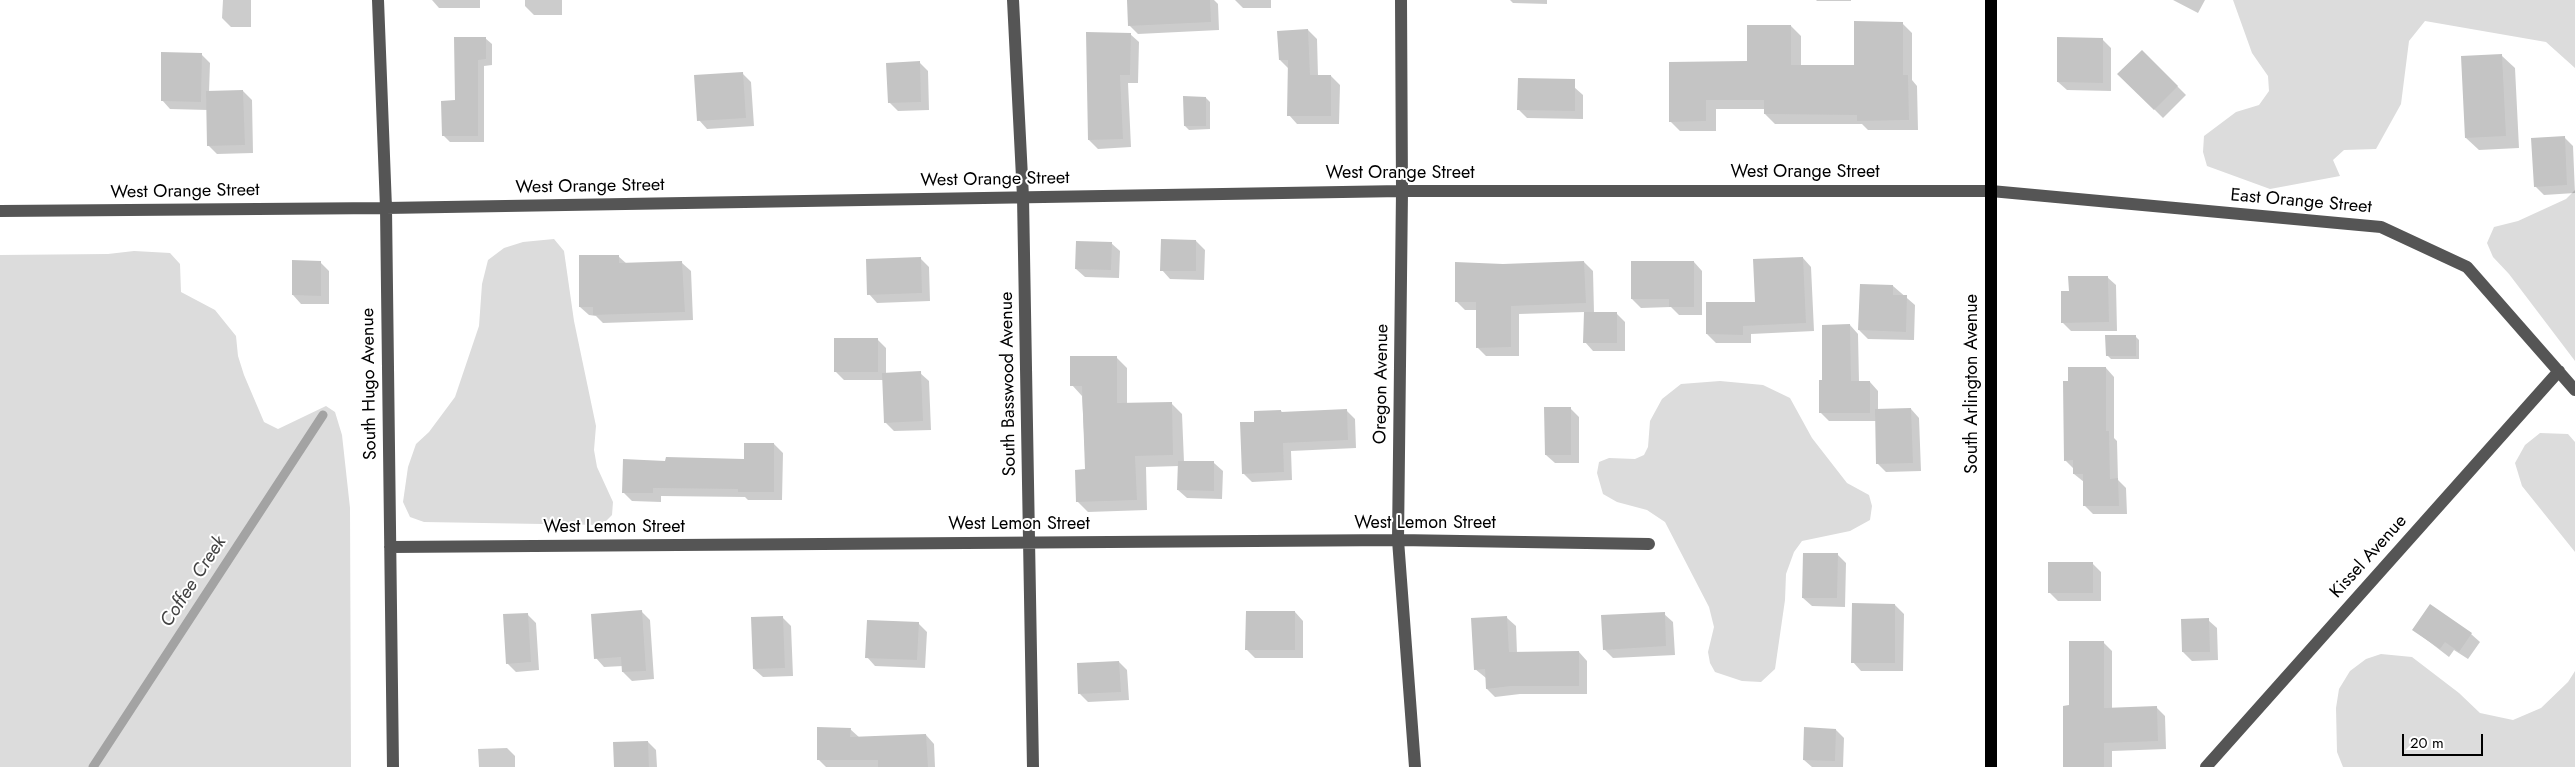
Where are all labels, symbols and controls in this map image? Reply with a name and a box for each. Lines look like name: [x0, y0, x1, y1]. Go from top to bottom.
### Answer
street label: West Orange Street: [1730, 162, 1880, 184]
street label: West Orange Street: [1325, 163, 1475, 185]
street label: West Orange Street: [920, 168, 1070, 192]
street label: West Orange Street: [515, 175, 665, 199]
street label: West Orange Street: [110, 180, 260, 204]
street label: East Orange Street: [2229, 185, 2373, 219]
street label: South Basswood Avenue: [997, 291, 1021, 477]
street label: South Arlington Avenue: [1962, 294, 1984, 474]
street label: South Hugo Avenue: [358, 308, 382, 460]
street label: Oregon Avenue: [1370, 324, 1394, 444]
street label: Kissel Avenue: [2326, 511, 2412, 603]
street label: West Lemon Street: [1354, 513, 1496, 535]
street label: West Lemon Street: [948, 514, 1090, 536]
street label: West Lemon Street: [543, 517, 685, 539]
water label: Coffee Creek: [156, 532, 232, 632]
scale bar: [2405, 724, 2486, 756]
text: 20 m: [2410, 732, 2444, 754]

